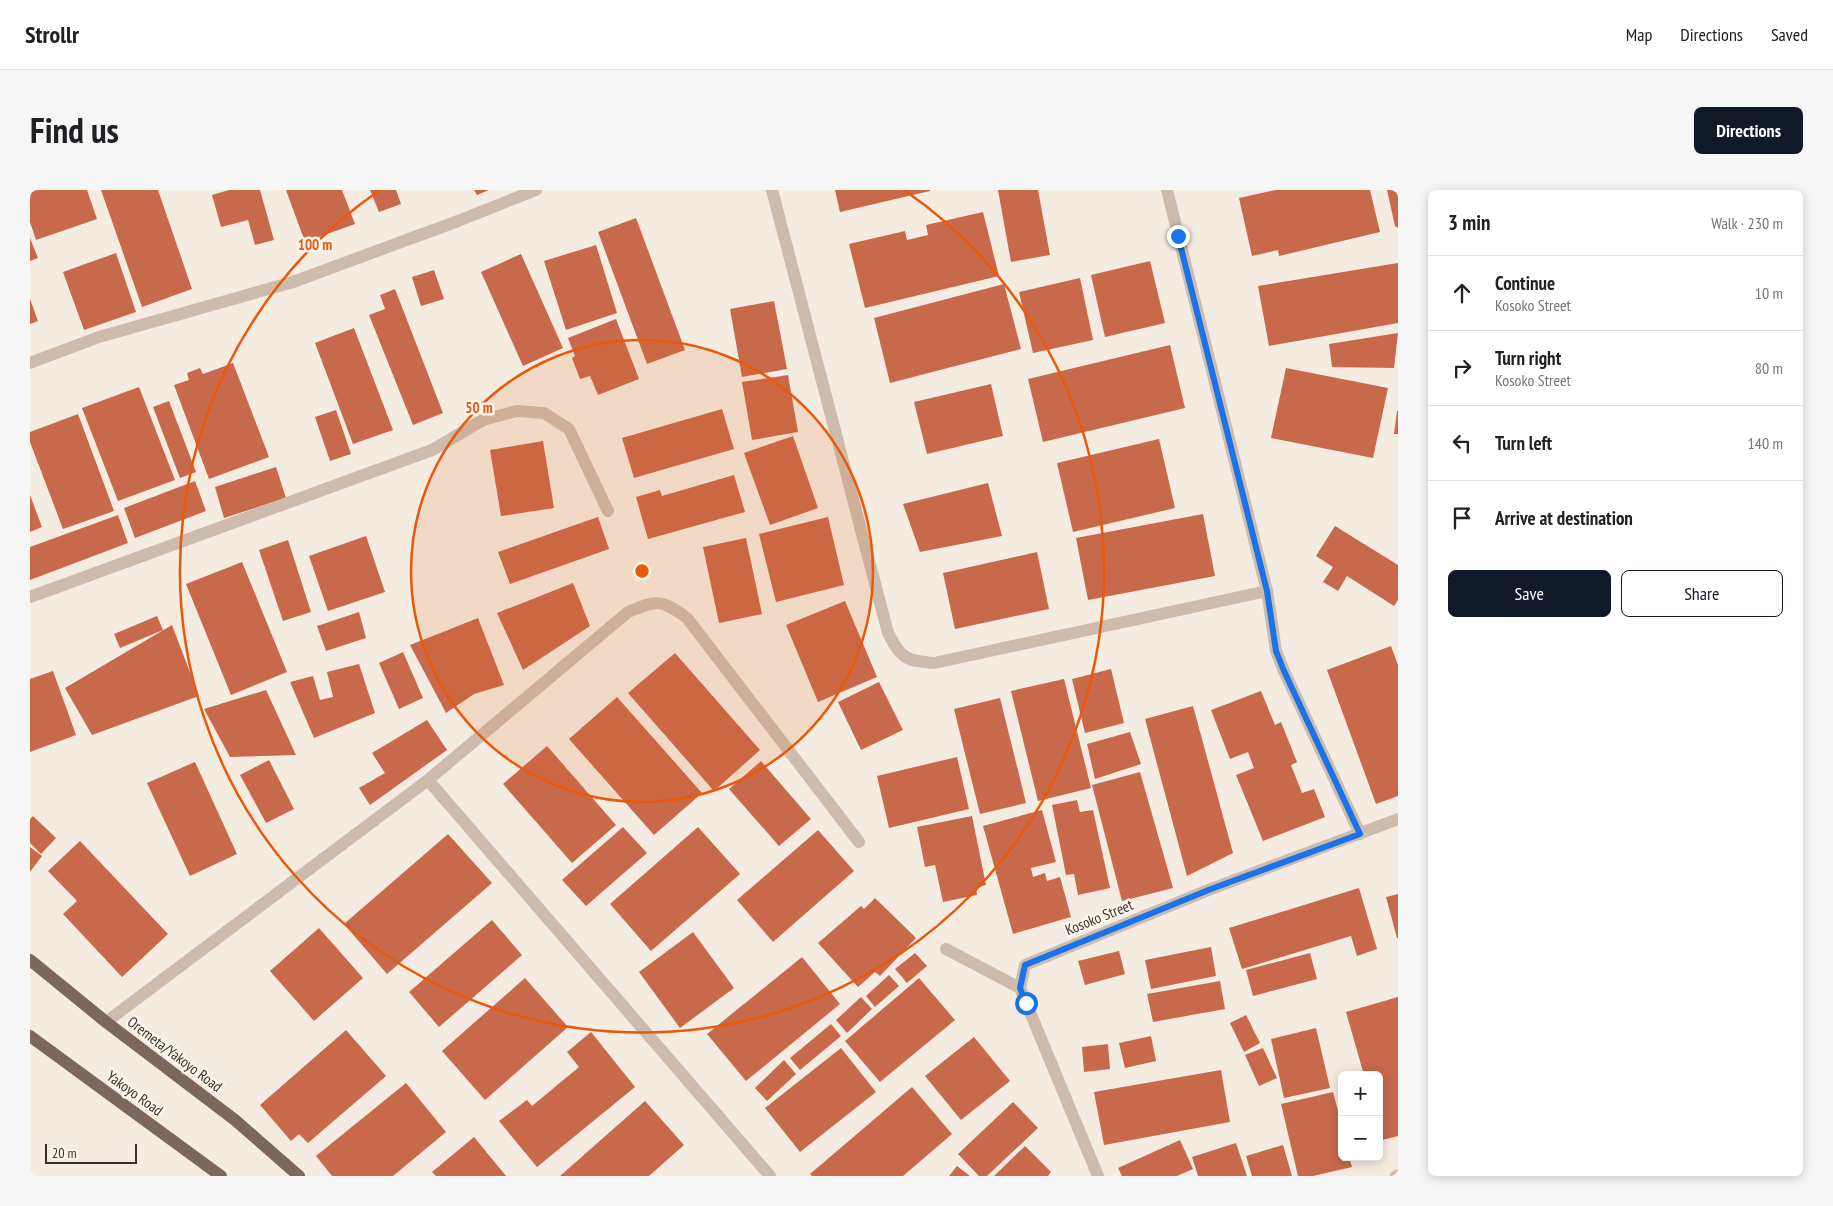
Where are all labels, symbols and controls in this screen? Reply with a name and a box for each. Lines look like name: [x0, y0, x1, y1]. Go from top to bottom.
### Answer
text: Strollr: [25, 19, 79, 50]
text: Map: [1626, 23, 1652, 46]
text: Directions: [1680, 23, 1743, 46]
text: Saved: [1771, 23, 1808, 46]
text: Find us: [30, 107, 119, 153]
button: Directions: [1694, 107, 1803, 154]
text: 3 min: [1448, 209, 1490, 236]
text: Walk · 230 m: [1711, 213, 1783, 233]
route end: [1167, 225, 1190, 248]
text: 100 m: [298, 235, 332, 254]
text: Continue: [1495, 271, 1555, 295]
icon: ahead: [1448, 279, 1476, 307]
text: 10 m: [1755, 283, 1783, 303]
text: Kosoko Street: [1495, 295, 1571, 315]
text: Turn right: [1495, 346, 1561, 370]
icon: right: [1448, 354, 1476, 382]
text: 80 m: [1755, 358, 1783, 378]
text: Kosoko Street: [1495, 370, 1571, 390]
text: 50 m: [465, 398, 493, 417]
icon: left: [1448, 429, 1476, 457]
text: Turn left: [1495, 431, 1552, 455]
text: 140 m: [1748, 433, 1783, 453]
icon: arrive: [1448, 504, 1476, 532]
text: Arrive at destination: [1495, 506, 1633, 530]
centre of rings: [633, 562, 651, 580]
button: Save: [1448, 570, 1611, 617]
button: Share: [1621, 570, 1783, 617]
street label: Kosoko Street: [1062, 895, 1136, 939]
route start: [1015, 992, 1038, 1015]
street label: Oremeta/Yakoyo Road: [124, 1013, 226, 1095]
street label: Yakoyo Road: [103, 1067, 167, 1119]
map controls: [1338, 1071, 1383, 1161]
button: +: [1338, 1071, 1383, 1116]
button: −: [1338, 1116, 1383, 1161]
scale bar: [45, 1141, 138, 1164]
text: 20 m: [52, 1144, 77, 1162]

